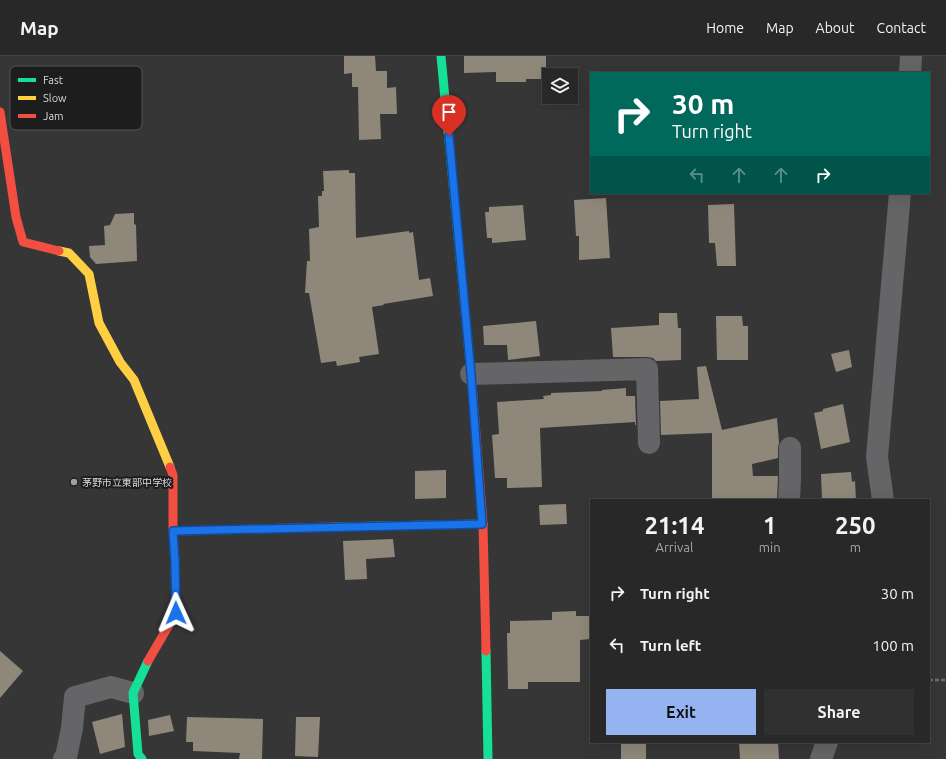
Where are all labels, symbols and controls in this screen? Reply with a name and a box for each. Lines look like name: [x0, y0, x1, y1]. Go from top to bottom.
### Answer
text: Map: [20, 17, 59, 39]
text: Home: [706, 20, 744, 36]
text: Map: [766, 20, 794, 36]
text: About: [816, 20, 855, 36]
text: Contact: [877, 20, 926, 36]
legend: [10, 66, 142, 130]
map controls: [542, 68, 578, 104]
button: layers: [542, 68, 578, 104]
text: Fast: [43, 74, 64, 86]
icon: right: [606, 88, 658, 140]
text: 30 m: [672, 88, 734, 119]
text: Slow: [43, 92, 67, 104]
pin: [432, 95, 466, 136]
icon: arrive: [438, 101, 460, 123]
text: Jam: [43, 110, 64, 122]
text: Turn right: [672, 121, 752, 141]
icon: left: [686, 164, 708, 186]
icon: ahead: [728, 164, 750, 186]
icon: ahead: [770, 164, 792, 186]
icon: right: [812, 164, 834, 186]
marker: 茅野市立東部中学校: [69, 477, 79, 487]
place label: 茅野市立東部中学校: [82, 477, 172, 488]
text: 21:14: [644, 512, 704, 539]
text: 1: [763, 512, 776, 539]
text: 250: [835, 512, 876, 539]
text: Arrival: [655, 540, 693, 554]
text: min: [759, 540, 781, 554]
text: m: [850, 540, 861, 554]
icon: right: [606, 582, 628, 604]
text: Turn right: [640, 585, 710, 602]
text: 30 m: [881, 585, 914, 602]
position arrow: [155, 592, 197, 634]
icon: left: [606, 634, 628, 656]
text: Turn left: [640, 637, 701, 654]
text: 100 m: [872, 637, 914, 654]
button: Exit: [606, 689, 756, 735]
button: Share: [764, 689, 914, 735]

